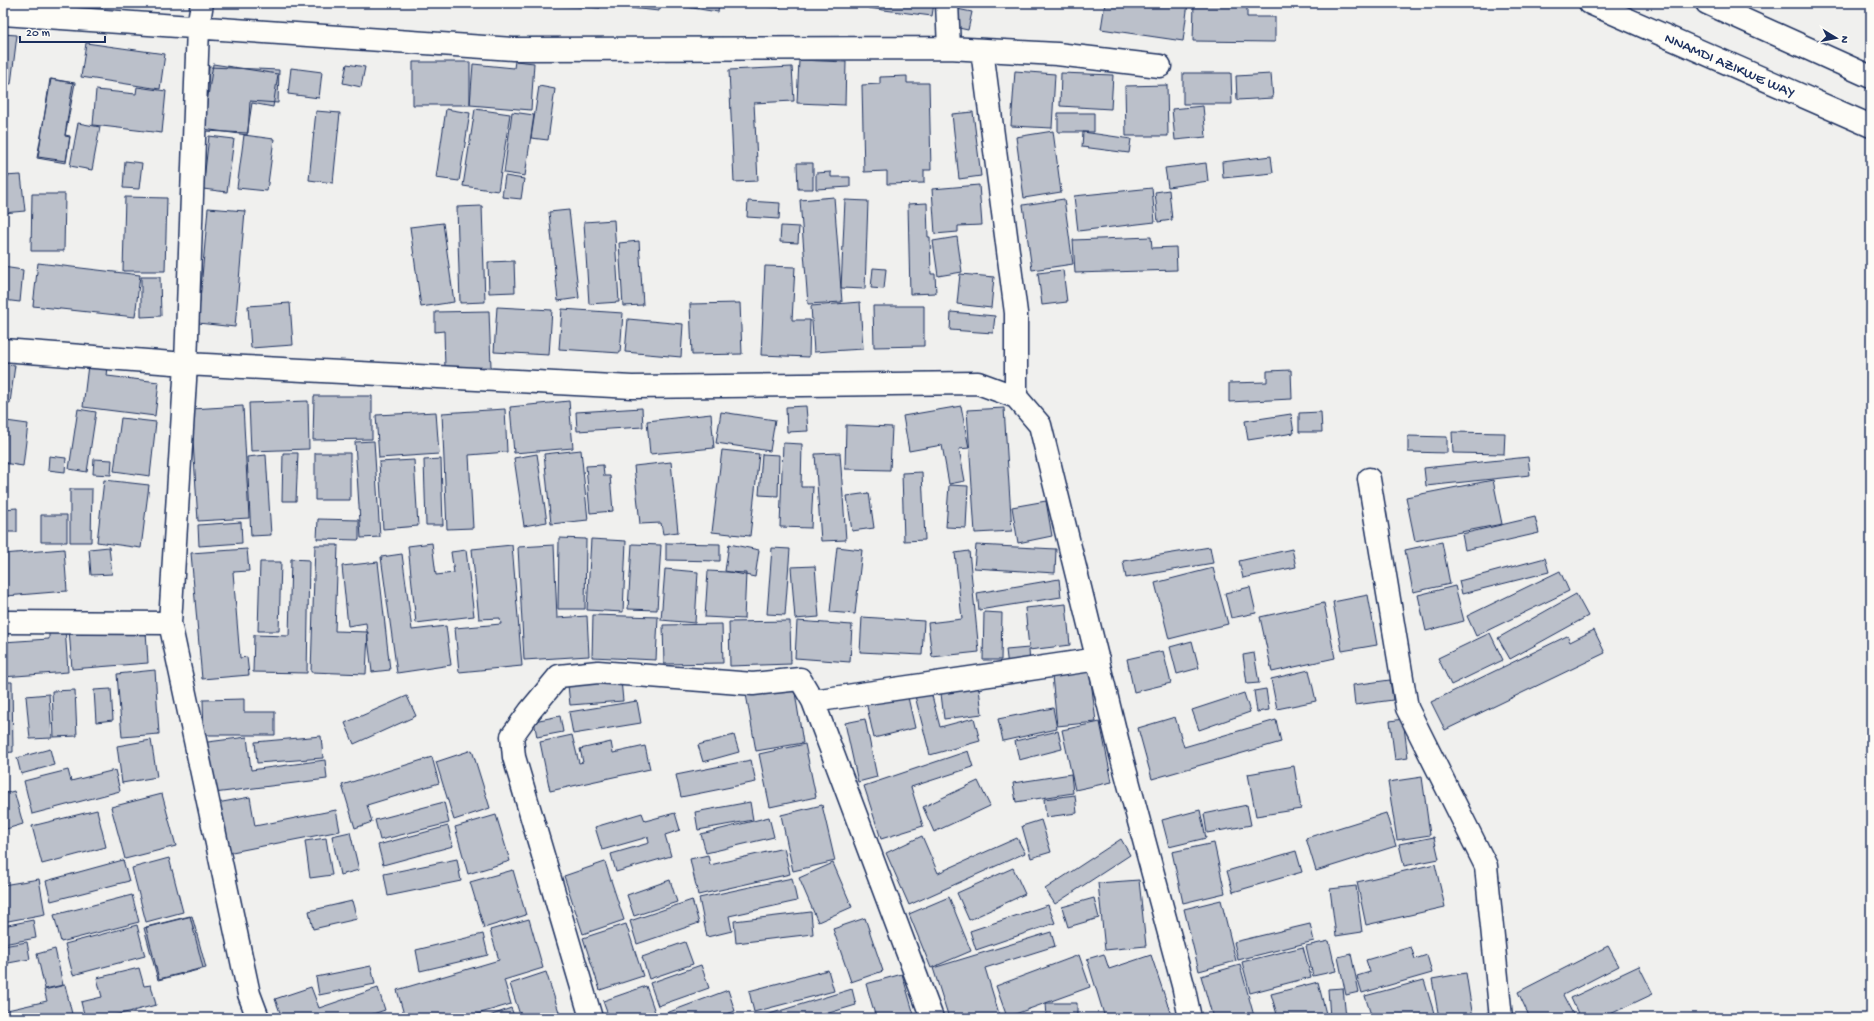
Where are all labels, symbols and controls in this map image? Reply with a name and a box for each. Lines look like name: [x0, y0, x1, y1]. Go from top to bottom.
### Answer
scale bar: [20, 18, 105, 44]
north arrow: [1816, 18, 1856, 58]
text: 20 m: [26, 27, 51, 41]
street label: NNAMDI AZIKWE WAY: [1661, 30, 1797, 103]
text: N: [1837, 35, 1850, 44]

